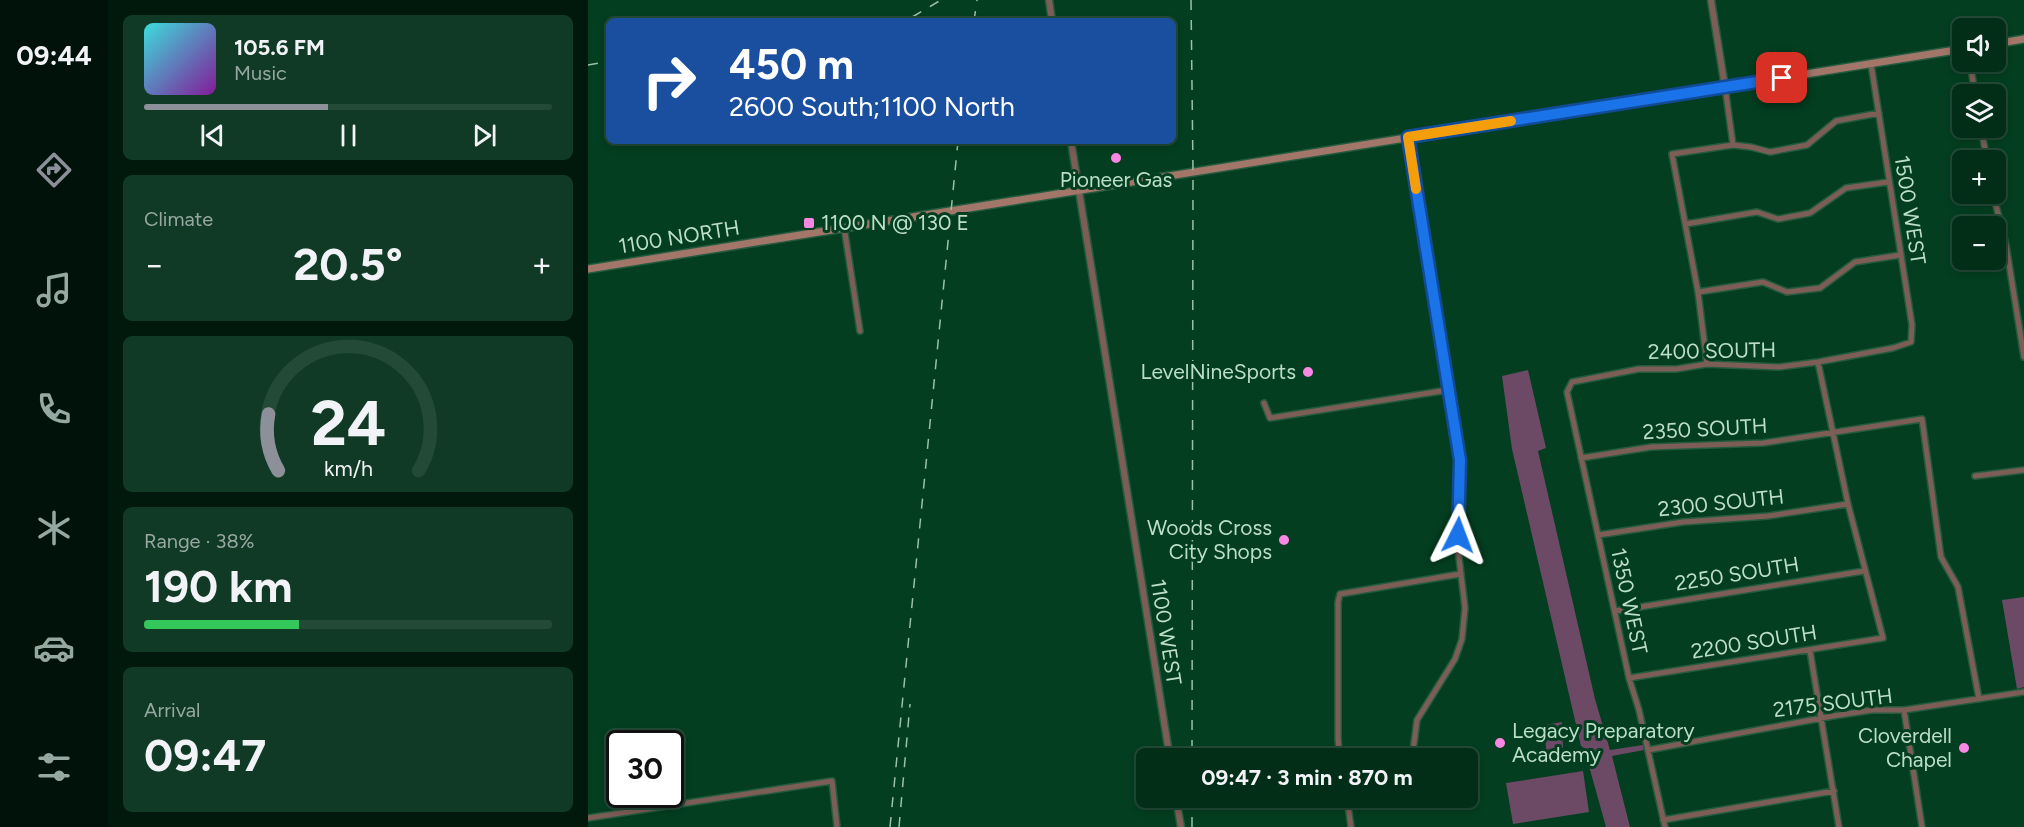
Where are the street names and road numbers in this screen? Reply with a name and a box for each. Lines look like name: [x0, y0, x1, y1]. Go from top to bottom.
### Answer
street label: 1500 WEST: [1890, 154, 1932, 267]
street label: 1100 NORTH: [616, 215, 741, 258]
street label: 2400 SOUTH: [1648, 337, 1776, 364]
street label: 2350 SOUTH: [1642, 413, 1768, 444]
street label: 2300 SOUTH: [1657, 483, 1785, 522]
street label: 1350 WEST: [1606, 546, 1653, 657]
street label: 2250 SOUTH: [1673, 551, 1801, 596]
street label: 1100 WEST: [1146, 577, 1187, 687]
street label: 2200 SOUTH: [1689, 619, 1818, 664]
street label: 2175 SOUTH: [1772, 683, 1894, 722]

